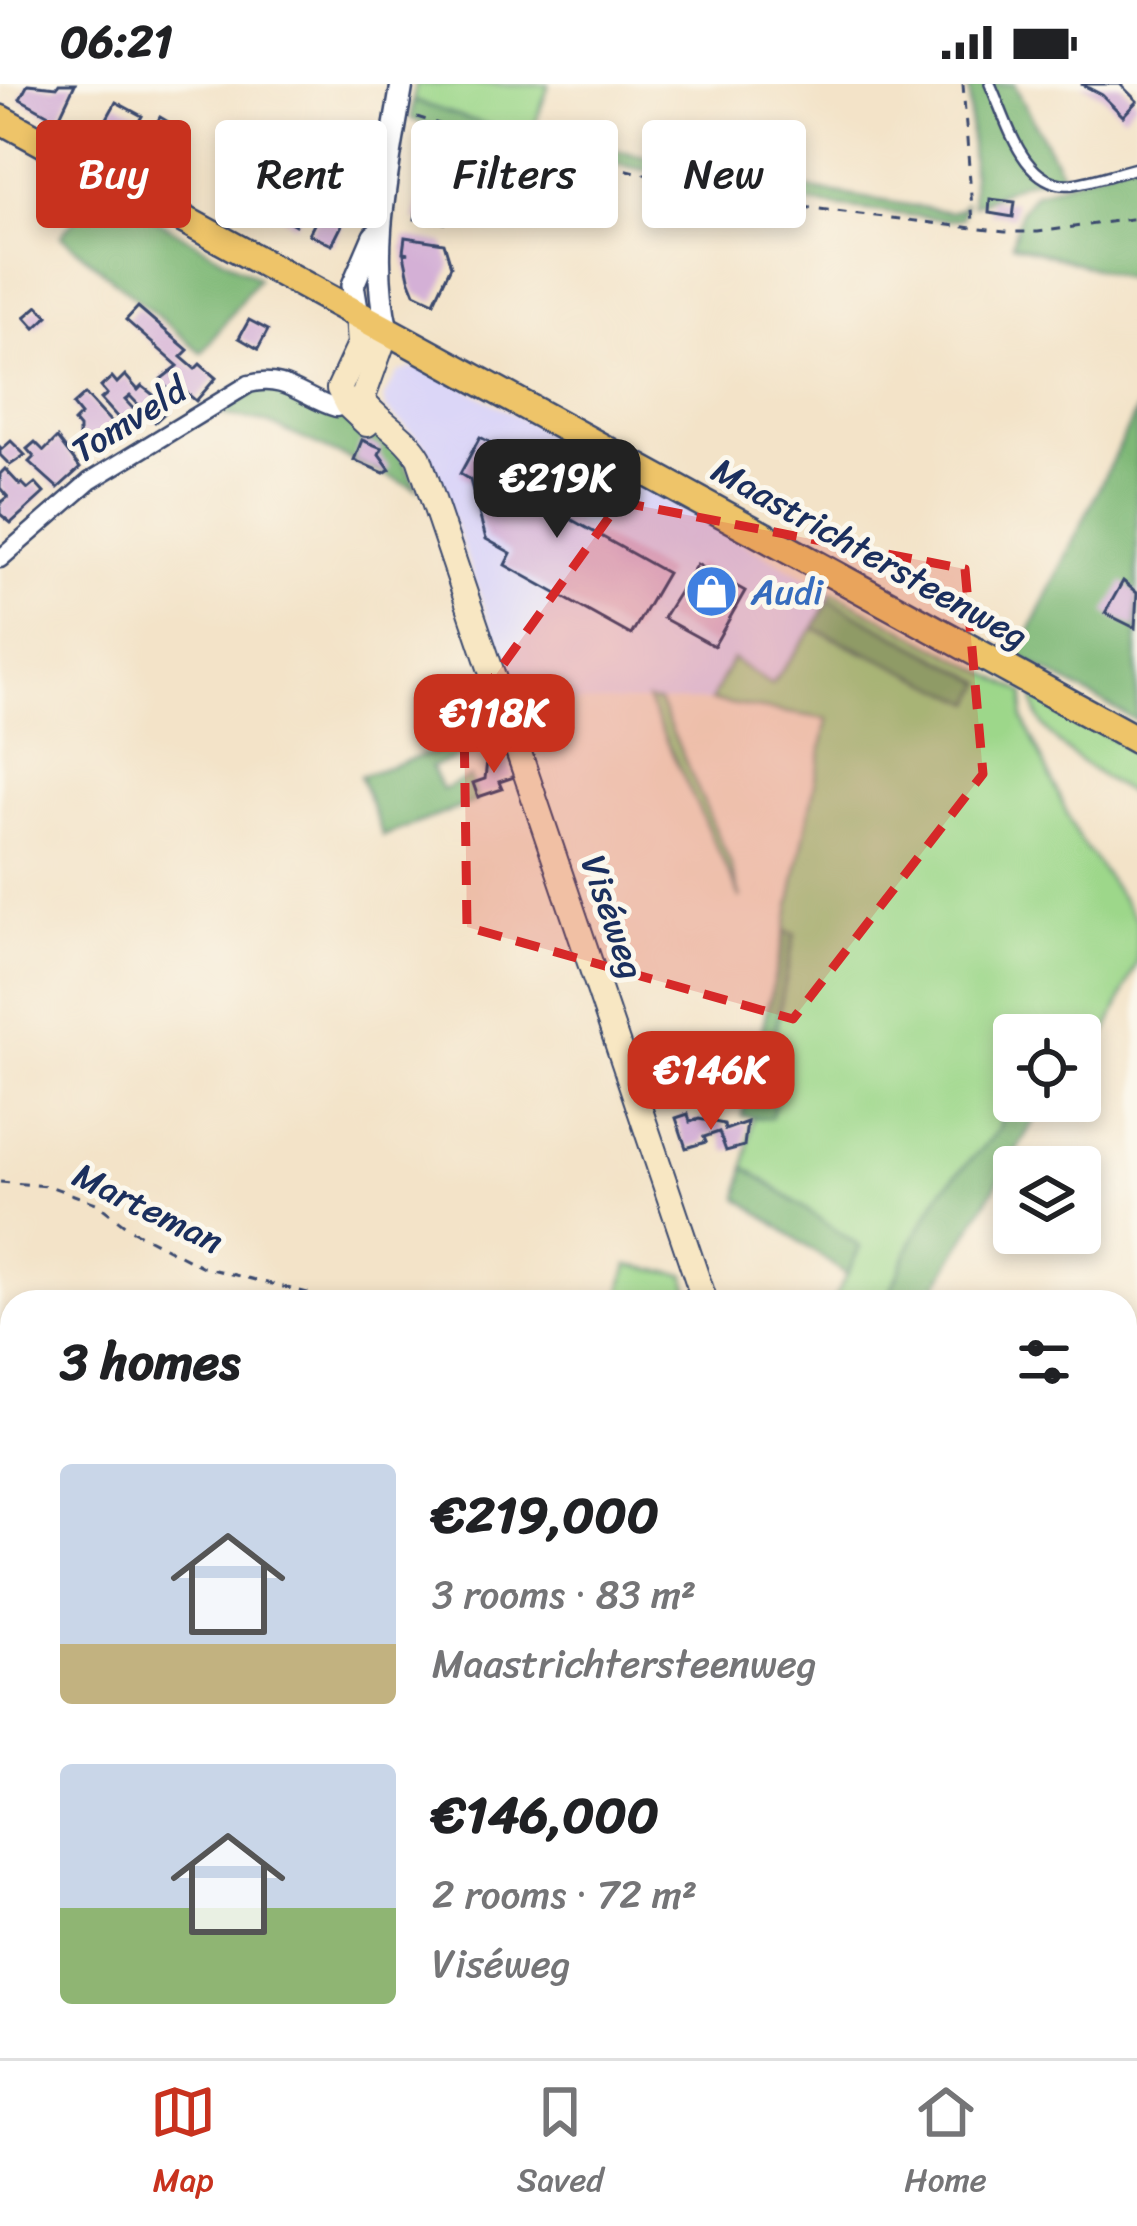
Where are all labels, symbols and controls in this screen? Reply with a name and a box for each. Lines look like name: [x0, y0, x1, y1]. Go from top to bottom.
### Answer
text: 06:21: [60, 2, 173, 82]
chip: Buy: [36, 120, 191, 228]
chip: Rent: [215, 120, 387, 228]
chip: Filters: [411, 120, 618, 228]
chip: New: [642, 120, 806, 228]
street label: Tomveld: [58, 358, 202, 481]
pin: €219K: [473, 439, 641, 541]
street label: Maastrichtersteenweg: [699, 439, 1041, 667]
text: €219K: [501, 443, 613, 512]
place label: Audi: [750, 560, 824, 624]
shop icon: Audi: [684, 564, 740, 620]
pin: €118K: [410, 674, 578, 776]
text: €118K: [441, 678, 547, 747]
street label: Viséweg: [562, 846, 664, 988]
map controls: [993, 1014, 1101, 1254]
button: locate: [993, 1014, 1101, 1122]
pin: €146K: [627, 1031, 795, 1133]
text: €146K: [655, 1035, 767, 1104]
street label: Marteman: [61, 1144, 235, 1272]
button: layers: [993, 1146, 1101, 1254]
text: 3 homes: [60, 1317, 240, 1407]
icon: filters: [1011, 1329, 1077, 1395]
text: €219,000: [432, 1470, 659, 1560]
icon: home: [156, 1512, 300, 1656]
text: 3 rooms · 83 m²: [432, 1560, 696, 1629]
text: Maastrichtersteenweg: [432, 1629, 817, 1698]
text: €146,000: [432, 1770, 659, 1860]
icon: home: [156, 1812, 300, 1956]
text: 2 rooms · 72 m²: [432, 1860, 697, 1929]
text: Viséweg: [432, 1929, 571, 1998]
tab: Map: [150, 2079, 216, 2209]
tab: Saved: [517, 2079, 604, 2209]
tab: Home: [904, 2079, 987, 2209]

